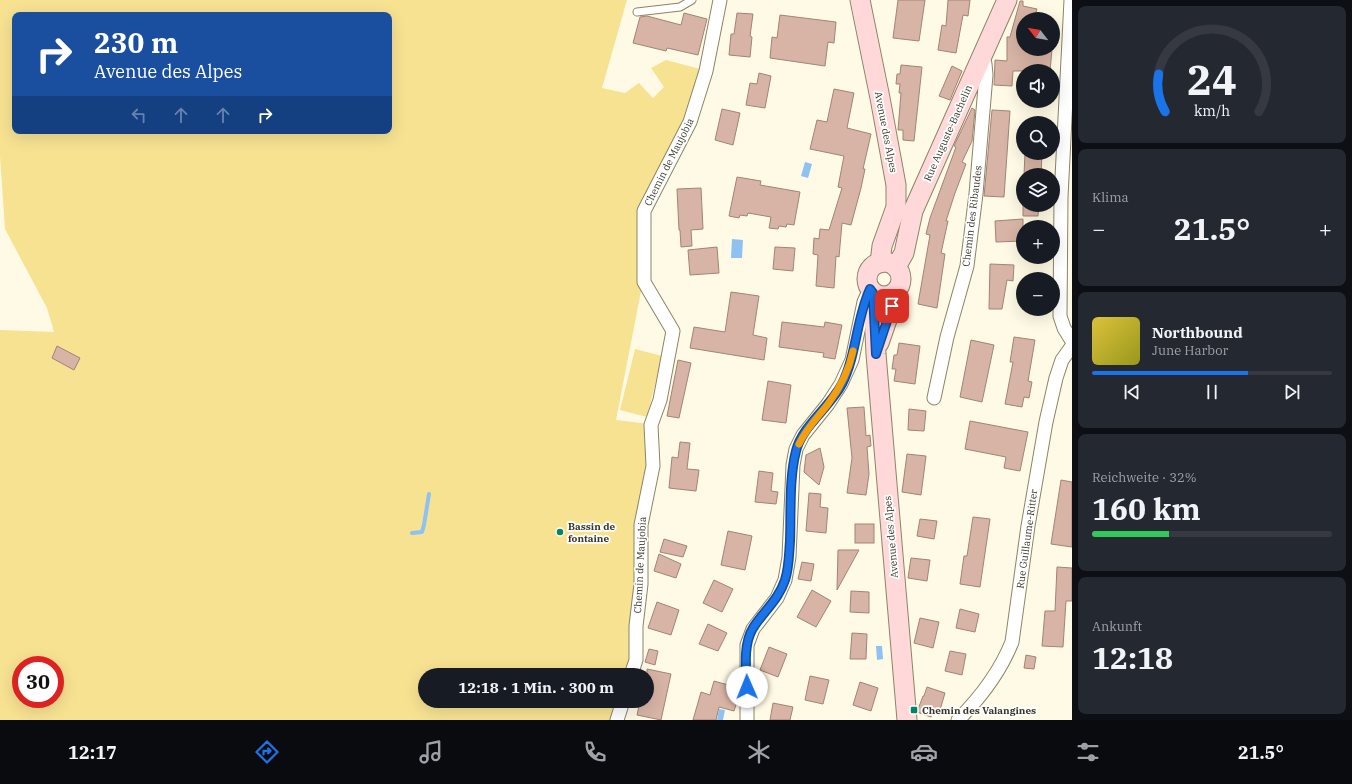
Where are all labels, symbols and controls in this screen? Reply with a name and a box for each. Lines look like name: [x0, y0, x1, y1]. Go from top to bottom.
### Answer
north arrow: [1016, 12, 1060, 56]
map controls: [1016, 12, 1060, 316]
text: 230 m: [94, 24, 178, 61]
icon: right: [28, 28, 80, 80]
text: 24: [1187, 52, 1237, 106]
text: Avenue des Alpes: [94, 60, 242, 83]
button: sound: [1016, 64, 1060, 108]
street label: Rue Auguste-Bachelin: [921, 82, 975, 183]
street label: Avenue des Alpes: [872, 90, 900, 174]
text: km/h: [1194, 101, 1230, 120]
icon: left: [128, 104, 150, 126]
icon: ahead: [170, 104, 192, 126]
icon: ahead: [212, 104, 234, 126]
icon: right: [254, 104, 276, 126]
street label: Chemin de Maujobia: [641, 115, 697, 208]
button: search: [1016, 116, 1060, 160]
street label: Chemin des Ribaudes: [959, 164, 985, 267]
button: layers: [1016, 168, 1060, 212]
text: Klima: [1092, 189, 1129, 206]
text: 21.5°: [1174, 209, 1250, 248]
text: −: [1092, 214, 1105, 243]
text: +: [1319, 214, 1332, 243]
button: +: [1016, 220, 1060, 264]
button: −: [1016, 272, 1060, 316]
pin: [875, 289, 909, 323]
icon: arrive: [881, 295, 903, 317]
text: Northbound: [1152, 323, 1243, 342]
text: June Harbor: [1152, 342, 1228, 359]
icon: previous: [1121, 381, 1143, 403]
icon: pause: [1201, 381, 1223, 403]
icon: next: [1281, 381, 1303, 403]
text: Reichweite · 32%: [1092, 469, 1197, 486]
street label: Rue Guillaume-Ritter: [1014, 488, 1040, 590]
text: 160 km: [1092, 489, 1201, 528]
street label: Avenue des Alpes: [881, 495, 901, 579]
street label: Chemin de Maujobia: [631, 516, 649, 614]
place label: Bassin de fontaine: [568, 520, 615, 545]
marker: Bassin de fontaine: [555, 527, 565, 537]
text: Ankunft: [1092, 618, 1142, 635]
text: 12:18: [1092, 638, 1173, 677]
speed limit sign: 30: [12, 656, 64, 708]
position arrow: [726, 666, 768, 708]
text: 12:18 · 1 Min. · 300 m: [458, 678, 614, 697]
place label: Chemin des Valangines: [922, 704, 1036, 717]
marker: Chemin des Valangines: [909, 705, 919, 715]
icon: directions: [253, 738, 281, 766]
icon: music: [417, 738, 445, 766]
icon: phone: [581, 738, 609, 766]
icon: climate: [745, 738, 773, 766]
icon: car: [910, 738, 938, 766]
icon: filters: [1074, 738, 1102, 766]
text: 12:17: [68, 741, 117, 764]
text: 21.5°: [1238, 741, 1284, 764]

